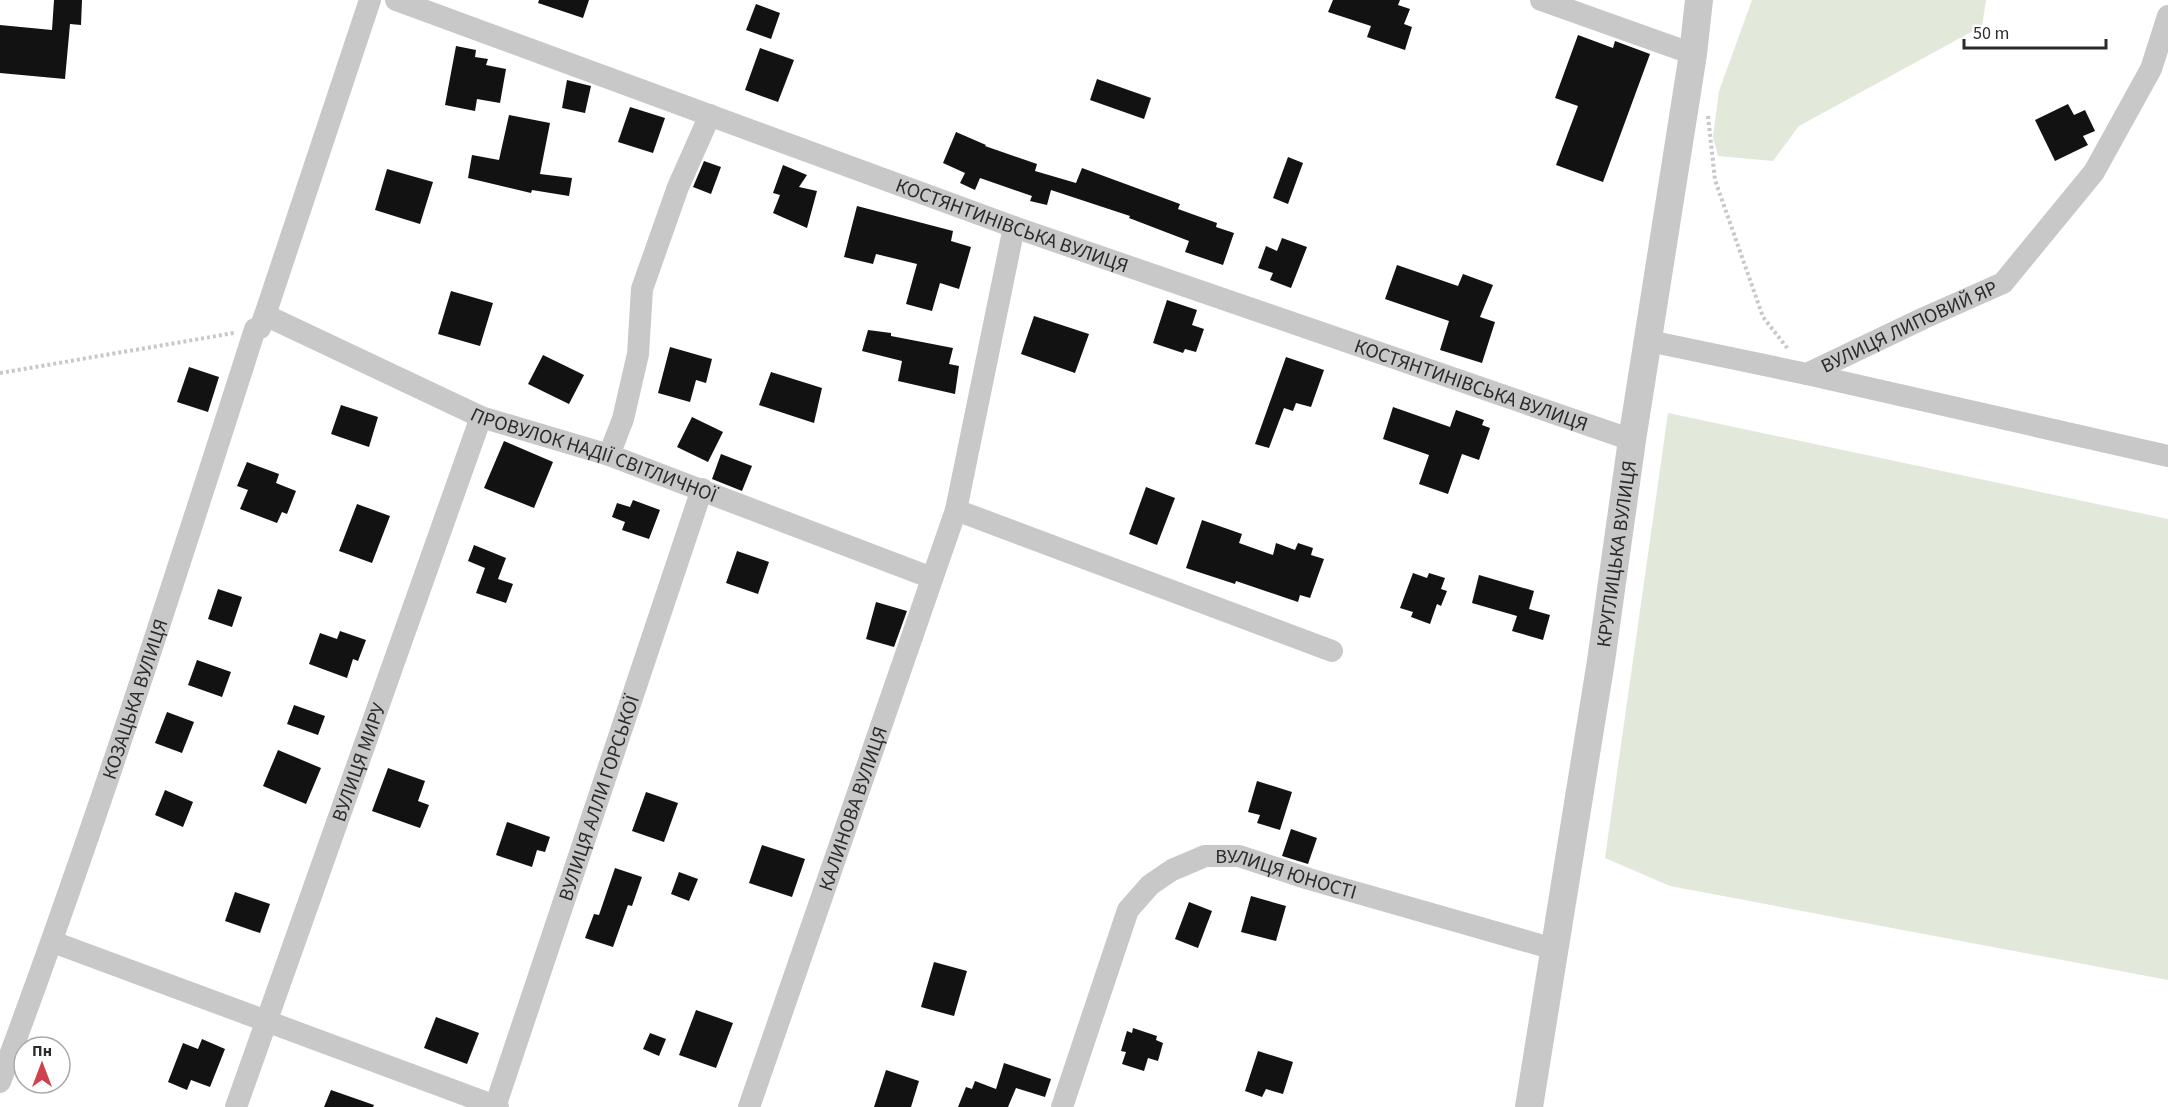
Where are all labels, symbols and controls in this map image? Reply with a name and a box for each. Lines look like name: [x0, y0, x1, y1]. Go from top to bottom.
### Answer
scale bar: [1964, 12, 2106, 50]
text: 50 m: [1973, 21, 2009, 46]
street label: КОСТЯНТИНІВСЬКА ВУЛИЦЯ: [891, 172, 1132, 280]
street label: ВУЛИЦЯ ЛИПОВИЙ ЯР: [1816, 274, 2002, 380]
street label: КОСТЯНТИНІВСЬКА ВУЛИЦЯ: [1350, 332, 1591, 439]
street label: ПРОВУЛОК НАДІЇ СВІТЛИЧНОЇ: [466, 401, 721, 510]
street label: КРУГЛИЦЬКА ВУЛИЦЯ: [1590, 459, 1644, 649]
street label: КОЗАЦЬКА ВУЛИЦЯ: [96, 615, 175, 783]
street label: ВУЛИЦЯ АЛЛИ ГОРСЬКОЇ: [552, 691, 647, 905]
street label: ВУЛИЦЯ МИРУ: [325, 699, 394, 826]
street label: КАЛИНОВА ВУЛИЦЯ: [812, 723, 895, 895]
street label: ВУЛИЦЯ ЮНОСТІ: [1215, 843, 1360, 907]
north arrow: [12, 1035, 72, 1095]
text: Пн: [32, 1040, 52, 1062]

